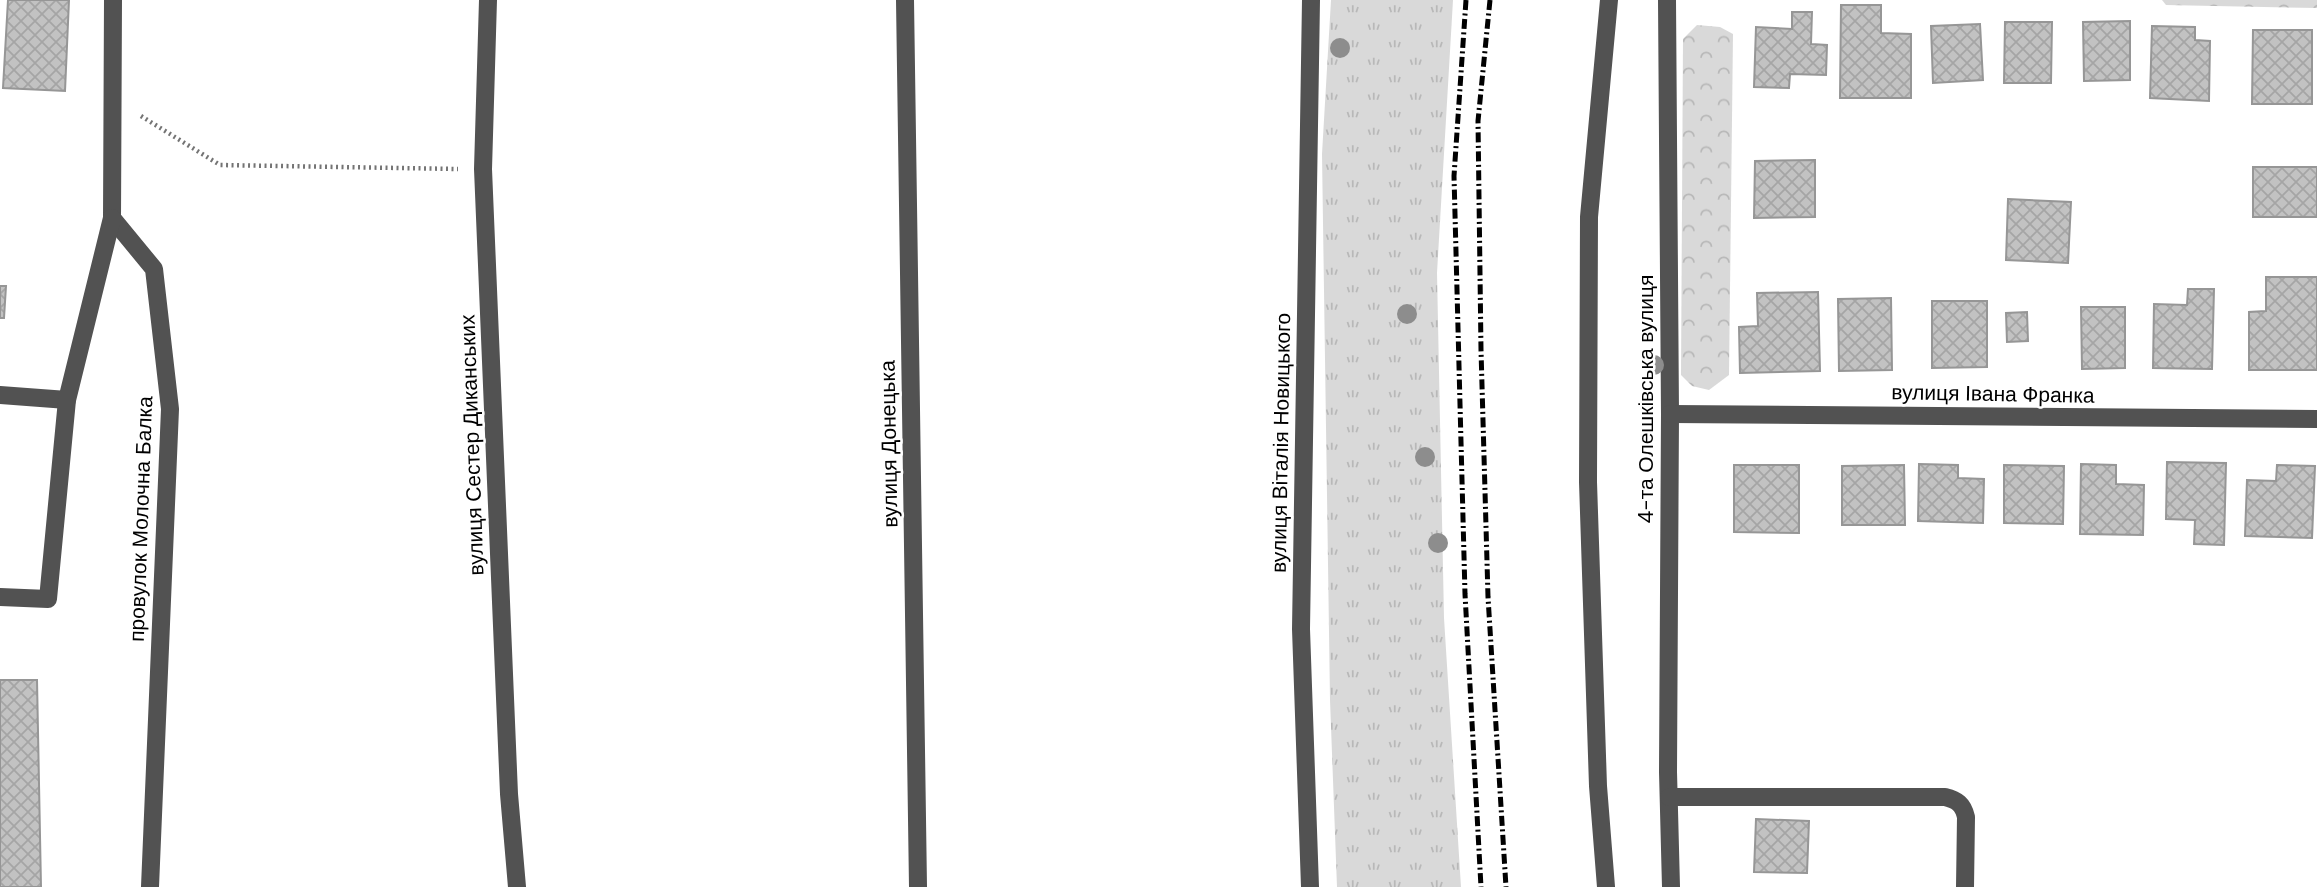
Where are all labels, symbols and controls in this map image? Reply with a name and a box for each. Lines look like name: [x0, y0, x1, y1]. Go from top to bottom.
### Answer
street label: 4-та Олешківська вулиця: [1632, 275, 1660, 523]
street label: вулиця Віталія Новицького: [1265, 313, 1297, 573]
street label: вулиця Сестер Диканських: [453, 314, 491, 576]
street label: вулиця Донецька: [874, 360, 904, 528]
street label: вулиця Івана Франка: [1891, 378, 2095, 410]
street label: провулок Молочна Балка: [123, 395, 159, 642]

